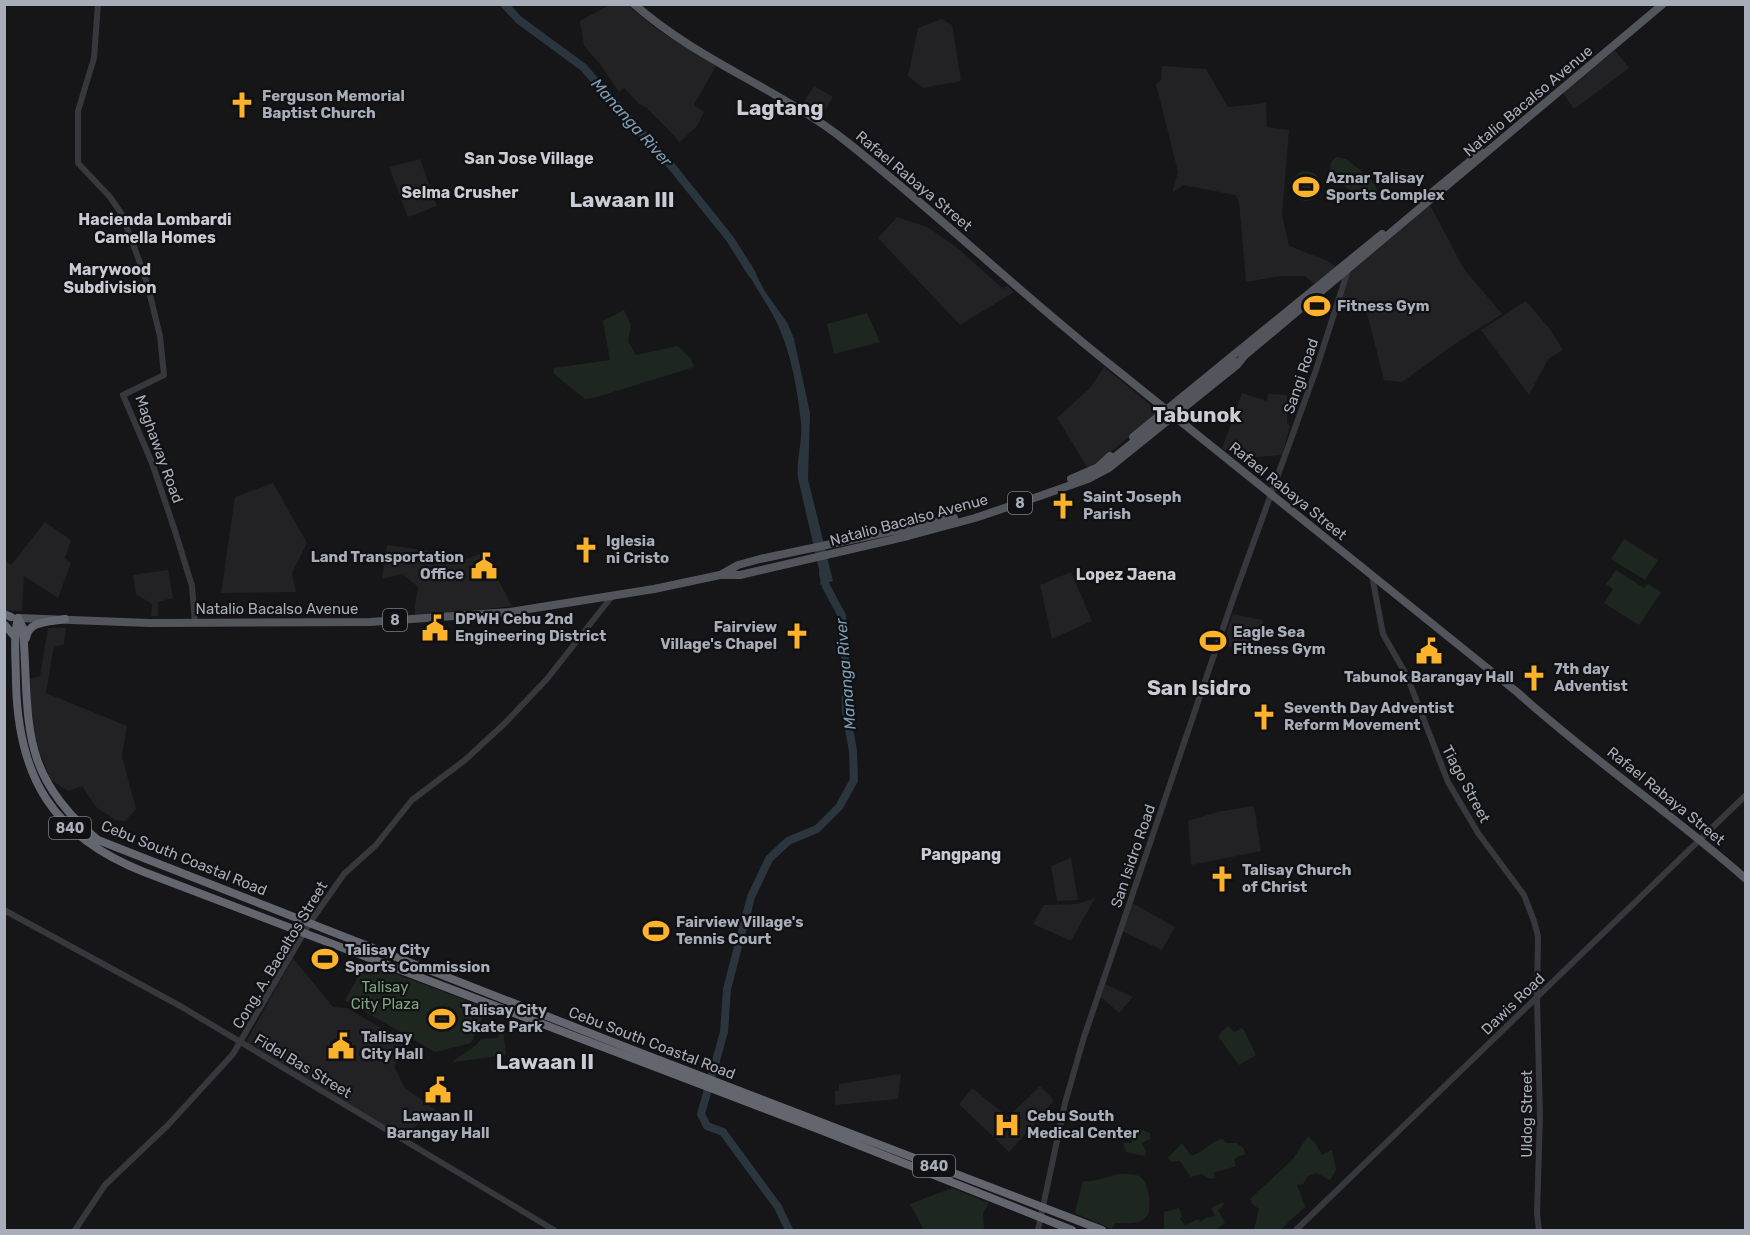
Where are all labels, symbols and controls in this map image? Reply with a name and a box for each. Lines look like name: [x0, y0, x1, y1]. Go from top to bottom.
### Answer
street label: Natalio Bacalso Avenue: [1460, 42, 1596, 160]
water label: Mananga River: [587, 74, 677, 171]
place label: Ferguson Memorial Baptist Church: [262, 87, 405, 122]
church icon: Ferguson Memorial Baptist Church: [227, 90, 257, 120]
district label: Lagtang: [736, 95, 824, 120]
street label: Rafael Rabaya Street: [852, 127, 976, 235]
district label: San Jose Village: [464, 149, 594, 168]
place label: Aznar Talisay Sports Complex: [1326, 169, 1445, 204]
sports icon: Aznar Talisay Sports Complex: [1291, 172, 1321, 202]
district label: Selma Crusher: [402, 183, 519, 202]
district label: Lawaan III: [569, 187, 675, 212]
district label: Hacienda Lombardi Camella Homes: [78, 210, 232, 247]
district label: Marywood Subdivision: [63, 260, 157, 297]
sports icon: Fitness Gym: [1302, 291, 1332, 321]
place label: Fitness Gym: [1337, 297, 1429, 315]
street label: Sangi Road: [1280, 336, 1322, 416]
street label: Maghaway Road: [131, 393, 187, 505]
district label: Tabunok: [1152, 402, 1242, 427]
street label: Rafael Rabaya Street: [1226, 438, 1351, 544]
place label: Saint Joseph Parish: [1083, 488, 1182, 523]
street label: Natalio Bacalso Avenue: [828, 490, 990, 550]
church icon: Saint Joseph Parish: [1048, 491, 1078, 521]
road number: 8: [1008, 492, 1032, 514]
place label: Iglesia ni Cristo: [606, 532, 669, 567]
church icon: Iglesia ni Cristo: [571, 535, 601, 565]
place label: Land Transportation Office: [311, 548, 464, 583]
public building icon: Land Transportation Office: [469, 551, 499, 581]
district label: Lopez Jaena: [1076, 565, 1176, 584]
street label: Natalio Bacalso Avenue: [196, 600, 358, 618]
road number: 8: [383, 609, 407, 631]
place label: DPWH Cebu 2nd Engineering District: [455, 610, 606, 645]
public building icon: DPWH Cebu 2nd Engineering District: [420, 613, 450, 643]
water label: Mananga River: [831, 617, 860, 730]
place label: Fairview Village's Chapel: [660, 618, 777, 653]
church icon: Fairview Village's Chapel: [782, 621, 812, 651]
place label: Eagle Sea Fitness Gym: [1233, 623, 1325, 658]
sports icon: Eagle Sea Fitness Gym: [1198, 626, 1228, 656]
public building icon: Tabunok Barangay Hall: [1414, 636, 1444, 666]
place label: 7th day Adventist: [1554, 660, 1628, 695]
church icon: 7th day Adventist: [1519, 663, 1549, 693]
place label: Tabunok Barangay Hall: [1344, 668, 1514, 686]
district label: San Isidro: [1147, 675, 1251, 700]
place label: Seventh Day Adventist Reform Movement: [1284, 699, 1454, 734]
church icon: Seventh Day Adventist Reform Movement: [1249, 702, 1279, 732]
street label: Tiago Street: [1438, 742, 1494, 826]
street label: Rafael Rabaya Street: [1604, 743, 1729, 849]
street label: San Isidro Road: [1107, 802, 1159, 910]
street label: Cebu South Coastal Road: [98, 816, 270, 900]
road number: 840: [49, 817, 91, 839]
district label: Pangpang: [921, 845, 1001, 864]
place label: Talisay Church of Christ: [1242, 861, 1351, 896]
church icon: Talisay Church of Christ: [1207, 864, 1237, 894]
street label: Cong. A. Bacaltos Street: [229, 878, 331, 1032]
place label: Fairview Village's Tennis Court: [676, 913, 804, 948]
sports icon: Fairview Village's Tennis Court: [641, 916, 671, 946]
place label: Talisay City Sports Commission: [345, 941, 490, 976]
sports icon: Talisay City Sports Commission: [310, 944, 340, 974]
street label: Dawis Road: [1478, 969, 1548, 1039]
park label: Talisay City Plaza: [351, 978, 419, 1013]
place label: Talisay City Skate Park: [462, 1001, 547, 1036]
street label: Cebu South Coastal Road: [566, 1003, 738, 1083]
sports icon: Talisay City Skate Park: [427, 1004, 457, 1034]
place label: Talisay City Hall: [361, 1028, 423, 1063]
street label: Fidel Bas Street: [251, 1030, 355, 1102]
public building icon: Talisay City Hall: [326, 1031, 356, 1061]
district label: Lawaan II: [496, 1049, 594, 1074]
street label: Uldog Street: [1518, 1070, 1536, 1158]
public building icon: Lawaan II Barangay Hall: [423, 1075, 453, 1105]
place label: Lawaan II Barangay Hall: [386, 1107, 490, 1142]
place label: Cebu South Medical Center: [1027, 1107, 1139, 1142]
hospital icon: Cebu South Medical Center: [992, 1110, 1022, 1140]
road number: 840: [913, 1155, 955, 1177]

